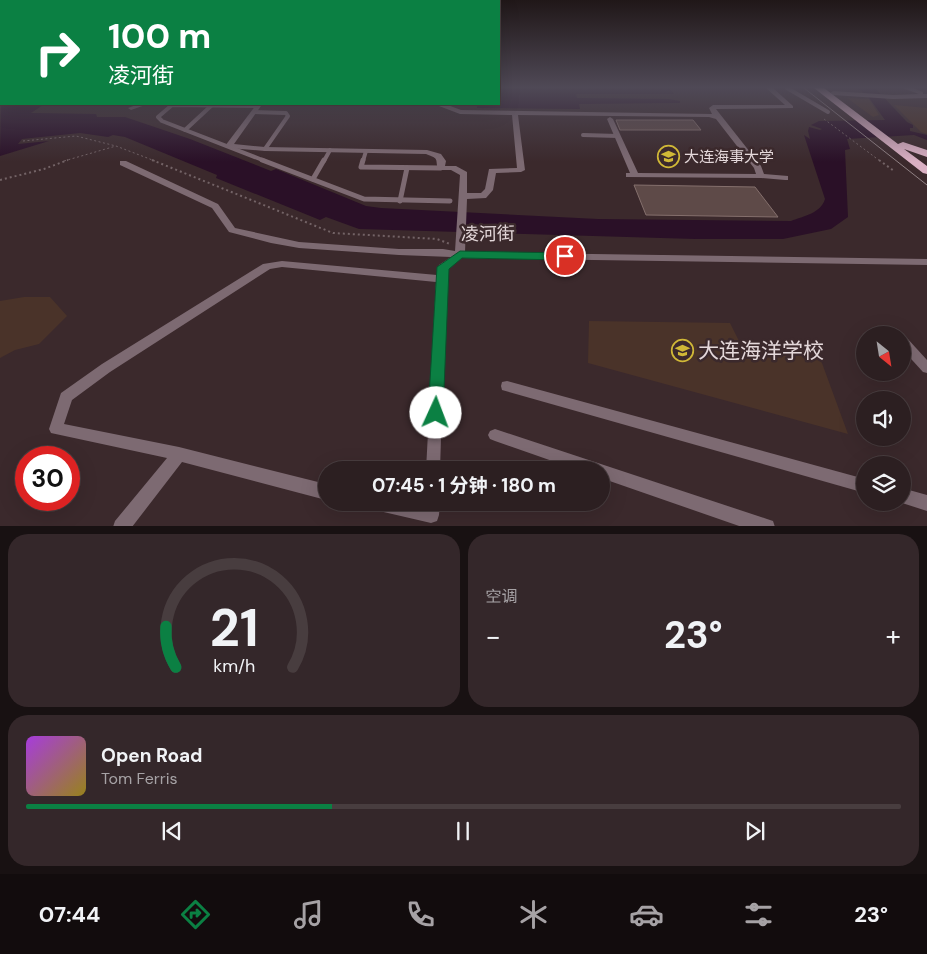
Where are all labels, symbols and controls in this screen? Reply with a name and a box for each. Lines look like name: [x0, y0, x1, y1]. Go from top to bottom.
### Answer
text: 100 m: [108, 13, 211, 59]
icon: right: [25, 20, 90, 85]
text: 凌河街: [108, 61, 174, 90]
school or university icon: 大连海事大学: [656, 145, 680, 169]
place label: 大连海事大学: [684, 147, 774, 167]
street label: 凌河街: [461, 222, 515, 246]
pin: [544, 235, 586, 277]
icon: arrive: [551, 242, 579, 270]
north arrow: [856, 326, 911, 381]
map controls: [856, 326, 911, 511]
place label: 大连海洋学校: [698, 337, 824, 365]
school or university icon: 大连海洋学校: [670, 339, 694, 363]
position arrow: [409, 386, 461, 438]
button: sound: [856, 391, 911, 446]
speed limit sign: 30: [15, 446, 80, 511]
button: layers: [856, 456, 911, 511]
text: 07:45 · 1 分钟 · 180 m: [372, 473, 556, 498]
text: 空调: [486, 586, 518, 607]
text: 21: [209, 594, 258, 662]
text: 23°: [664, 610, 723, 660]
text: −: [486, 618, 501, 655]
text: +: [886, 618, 901, 655]
text: km/h: [213, 654, 255, 678]
text: Open Road: [101, 743, 203, 768]
text: Tom Ferris: [101, 768, 178, 789]
icon: previous: [158, 817, 186, 845]
icon: pause: [449, 817, 477, 845]
icon: next: [741, 817, 769, 845]
icon: directions: [178, 897, 213, 932]
icon: music: [291, 897, 326, 932]
icon: phone: [403, 897, 438, 932]
icon: climate: [516, 897, 551, 932]
icon: car: [629, 897, 664, 932]
icon: filters: [741, 897, 776, 932]
text: 07:44: [39, 900, 100, 929]
text: 23°: [854, 900, 888, 929]

